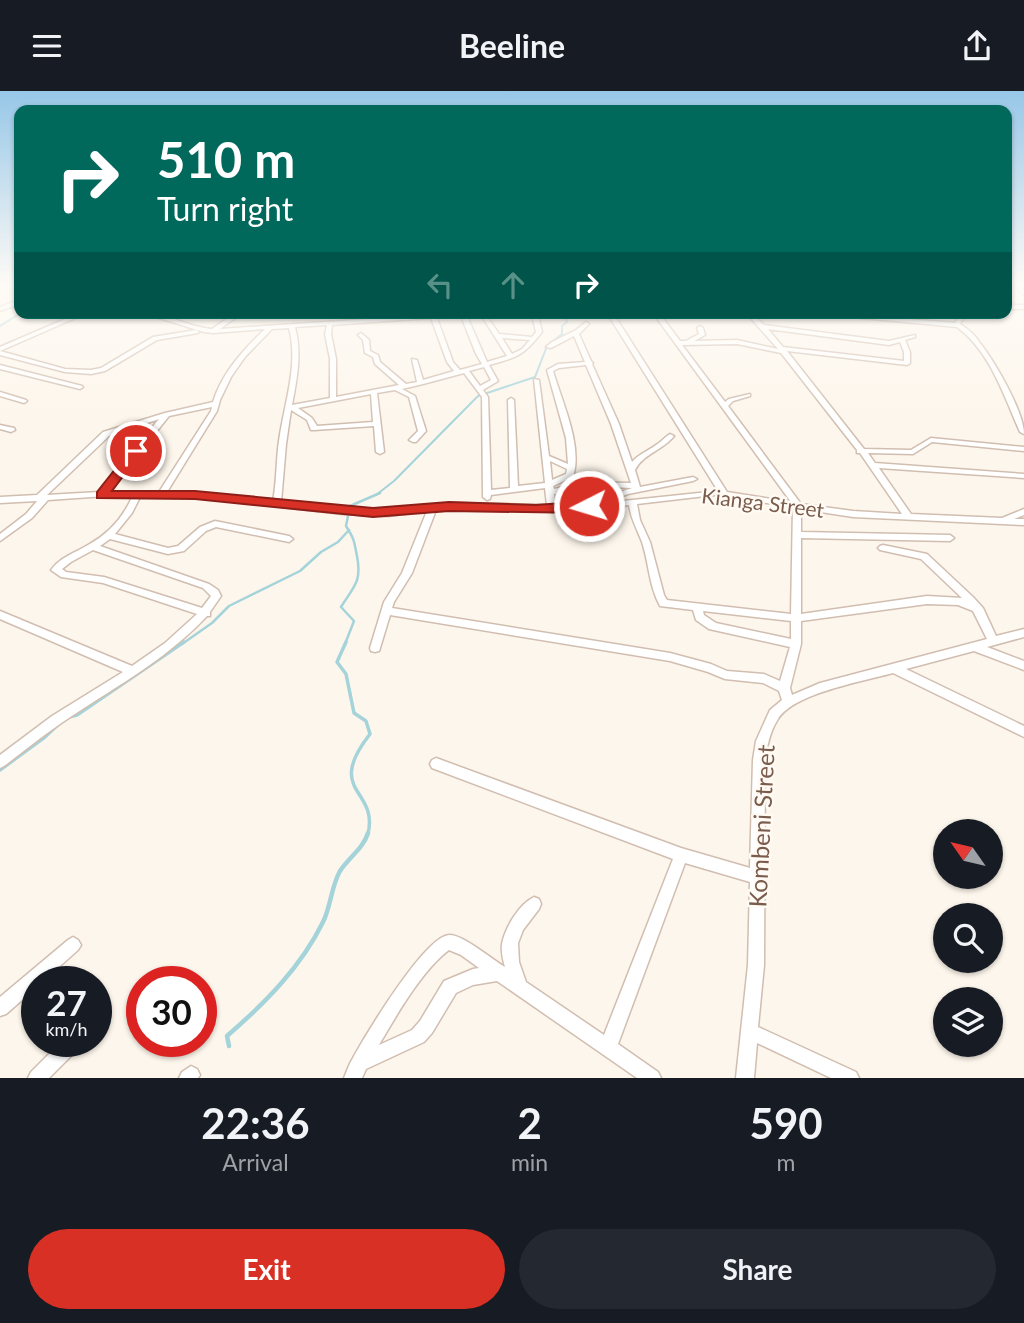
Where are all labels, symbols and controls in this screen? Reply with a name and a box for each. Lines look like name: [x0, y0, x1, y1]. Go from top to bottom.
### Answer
text: Beeline: [459, 26, 565, 65]
icon: menu: [28, 27, 66, 65]
icon: share: [958, 27, 996, 65]
text: 510 m: [157, 130, 295, 188]
icon: right: [42, 133, 133, 224]
text: Turn right: [157, 189, 293, 228]
icon: left: [421, 266, 459, 304]
icon: ahead: [494, 266, 532, 304]
icon: right: [567, 266, 605, 304]
pin: [106, 421, 166, 481]
icon: arrive: [117, 432, 155, 470]
position arrow: [552, 469, 626, 543]
street label: Kianga Street: [700, 482, 826, 522]
street label: Kombeni Street: [742, 743, 780, 908]
north arrow: [933, 819, 1003, 889]
map controls: [933, 819, 1003, 1057]
button: search: [933, 903, 1003, 973]
speed limit sign: 30: [126, 966, 217, 1057]
text: 27: [46, 981, 87, 1023]
button: layers: [933, 987, 1003, 1057]
text: km/h: [45, 1018, 88, 1040]
text: 22:36: [201, 1098, 310, 1148]
text: 2: [517, 1098, 542, 1148]
text: 590: [750, 1098, 823, 1148]
text: Arrival: [222, 1148, 289, 1176]
text: min: [511, 1148, 548, 1176]
text: m: [777, 1148, 796, 1176]
button: Exit: [28, 1229, 505, 1309]
button: Share: [519, 1229, 996, 1309]

